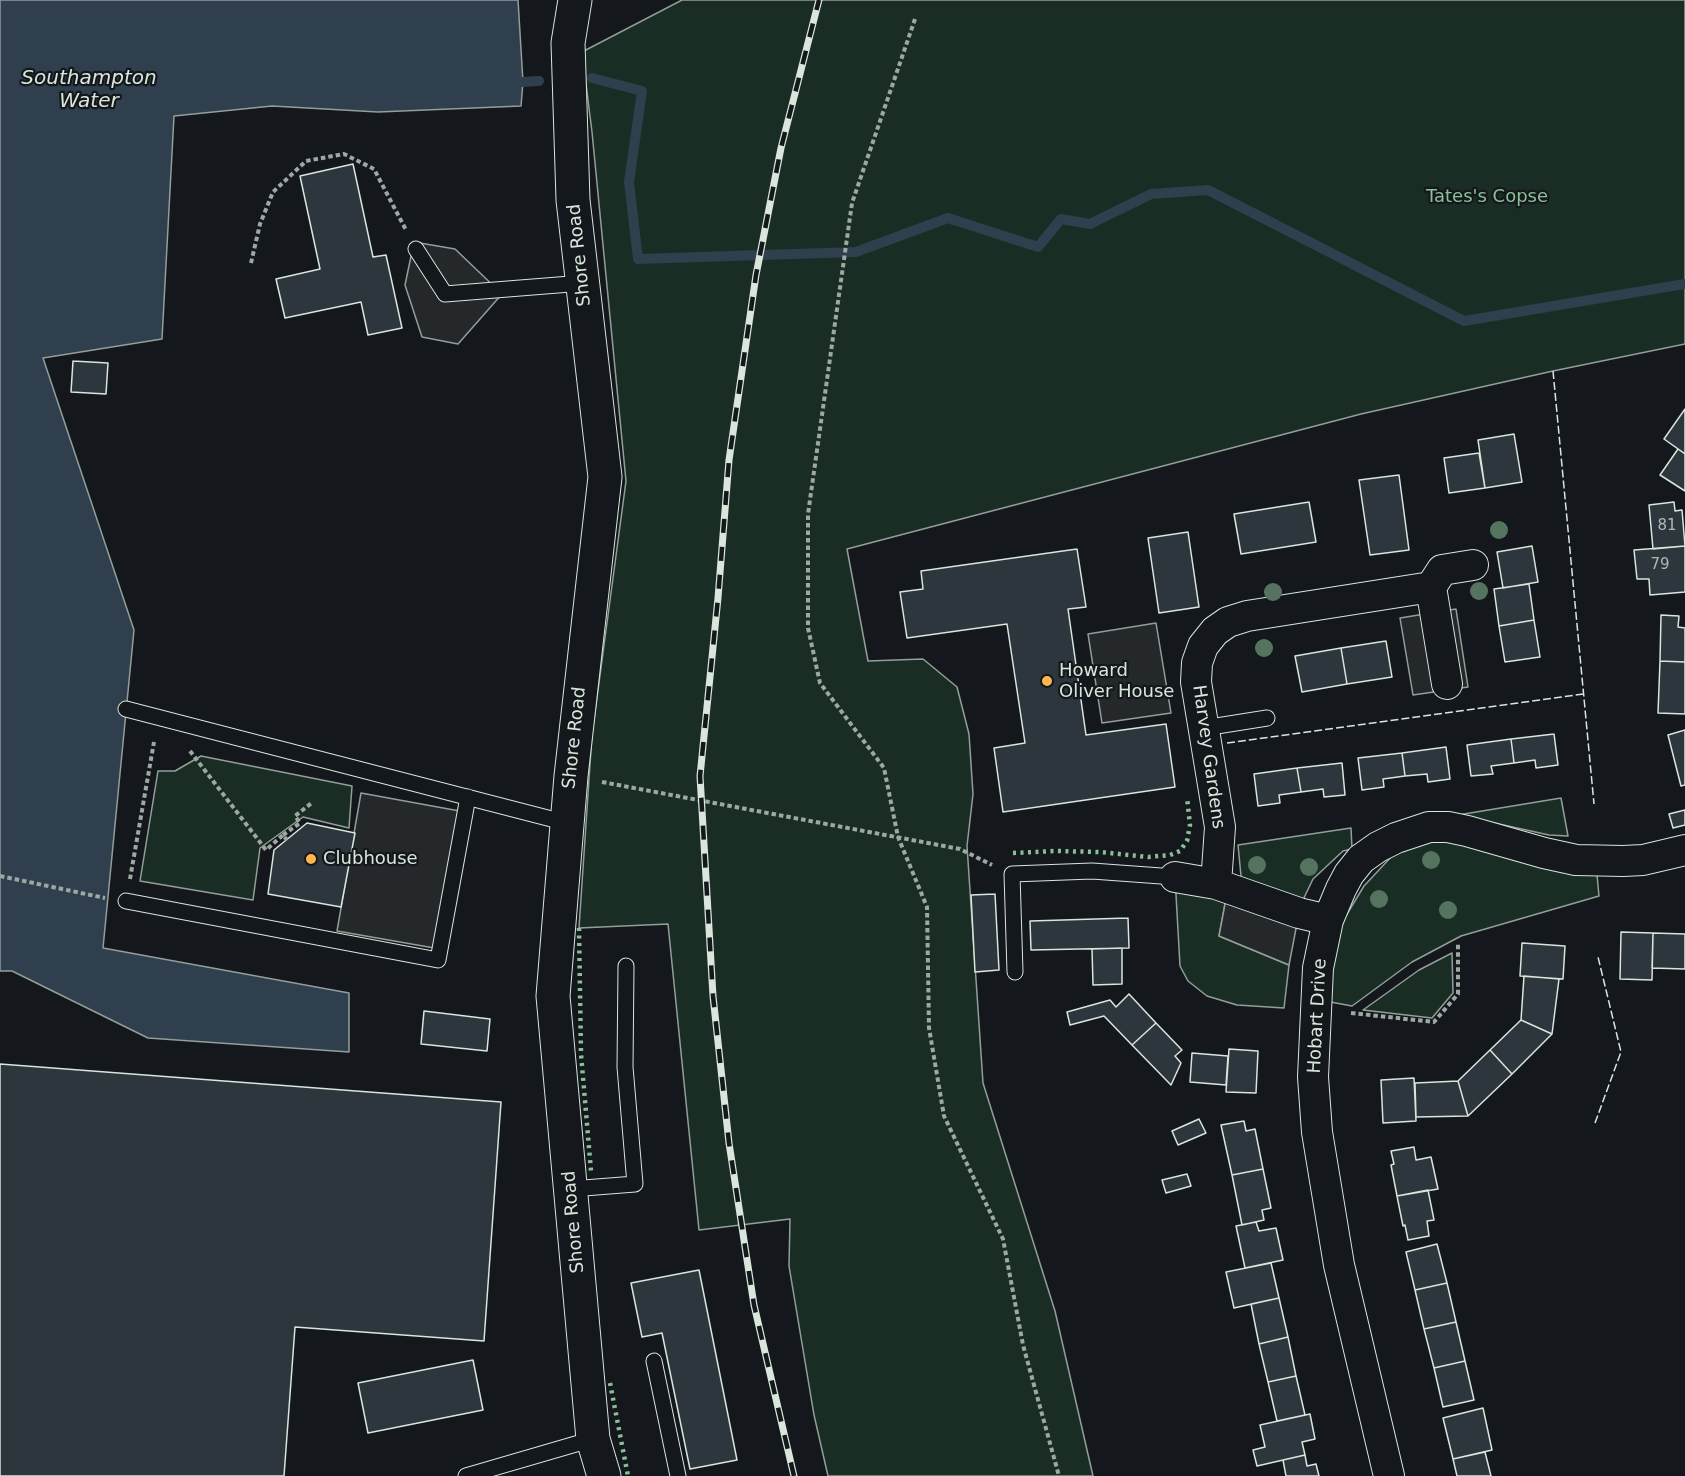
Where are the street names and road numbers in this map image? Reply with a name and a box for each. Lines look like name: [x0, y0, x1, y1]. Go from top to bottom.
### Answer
street label: Shore Road: [564, 203, 596, 307]
street label: Harvey Gardens: [1187, 683, 1229, 831]
street label: Shore Road: [559, 686, 591, 790]
street label: Hobart Drive: [1304, 958, 1332, 1074]
street label: Shore Road: [559, 1170, 589, 1274]

